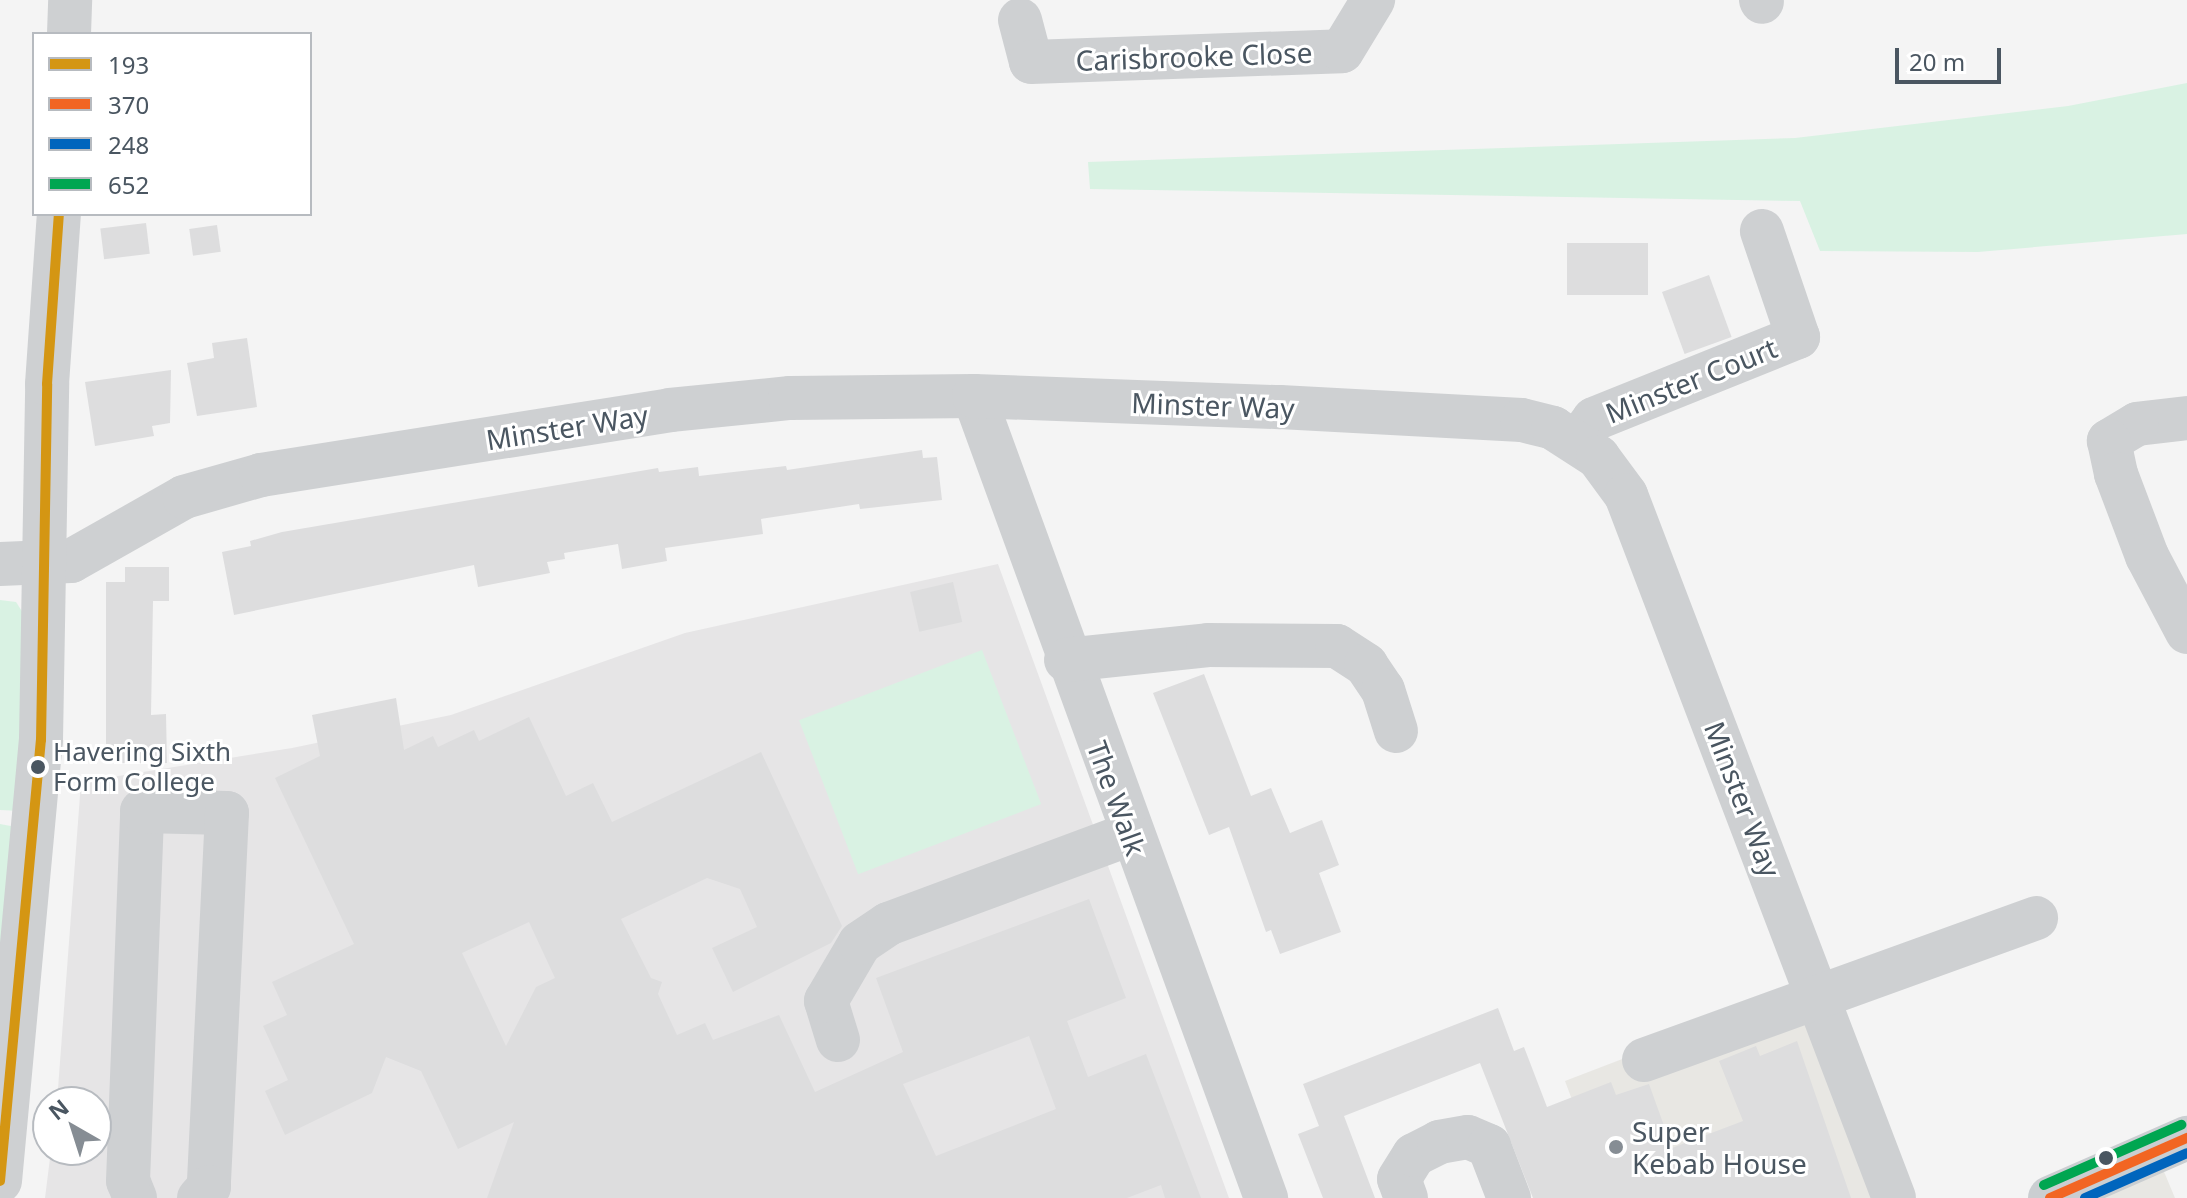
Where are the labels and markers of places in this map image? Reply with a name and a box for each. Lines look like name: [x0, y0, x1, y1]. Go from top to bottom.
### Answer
place label: Havering Sixth Form College: [53, 736, 231, 798]
marker: Havering Sixth Form College: [30, 759, 46, 775]
place label: Super Kebab House: [1632, 1114, 1807, 1180]
marker: Super Kebab House: [1607, 1138, 1625, 1156]
unlabelled marker: [2098, 1150, 2114, 1166]

